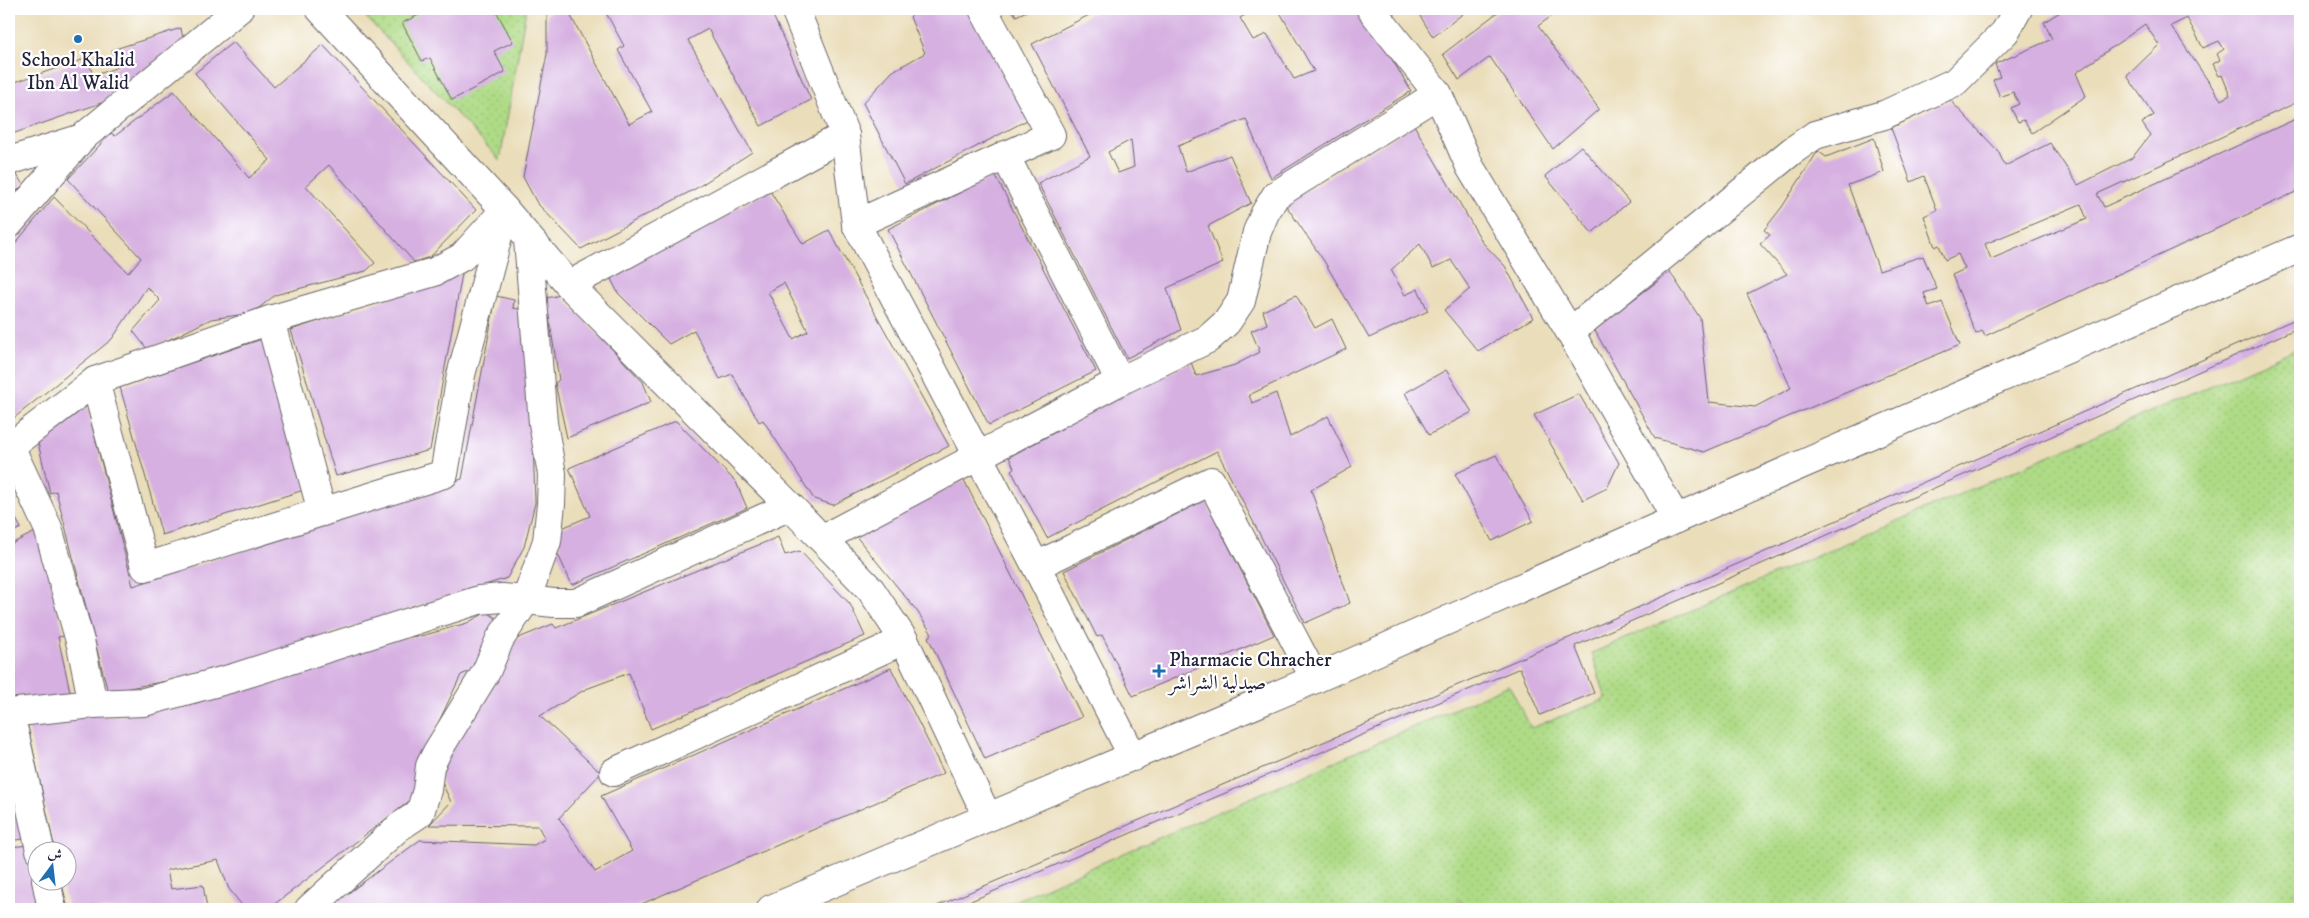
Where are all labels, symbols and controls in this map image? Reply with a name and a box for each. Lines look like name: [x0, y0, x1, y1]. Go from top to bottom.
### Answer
marker: School Khalid Ibn Al Walid: [72, 33, 84, 45]
place label: School Khalid Ibn Al Walid: [21, 48, 135, 96]
place label: Pharmacie Chracher صيدلية الشراشر: [1167, 648, 1332, 696]
marker: Pharmacie Chracher صيدلية الشراشر: [1153, 665, 1165, 677]
north arrow: [28, 840, 78, 890]
text: ش: [46, 844, 64, 865]

